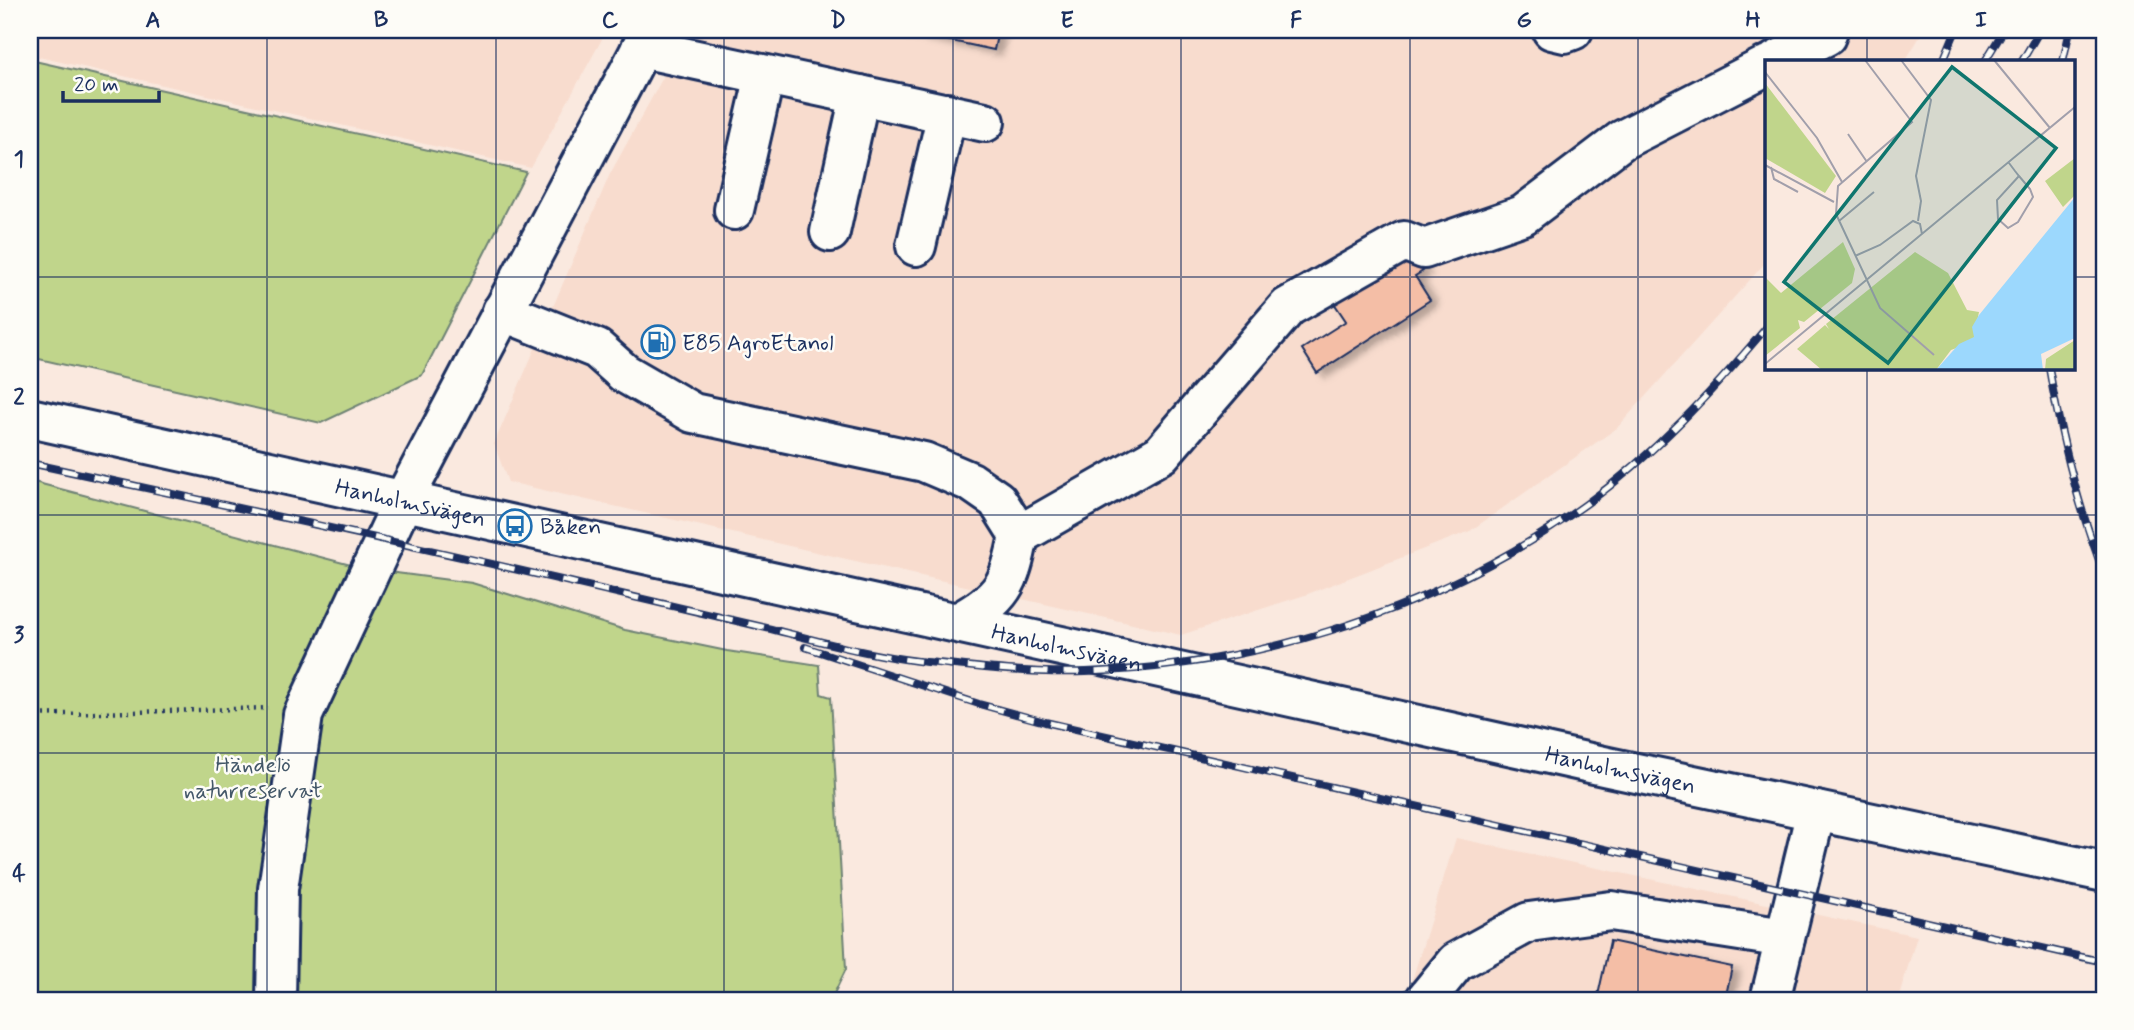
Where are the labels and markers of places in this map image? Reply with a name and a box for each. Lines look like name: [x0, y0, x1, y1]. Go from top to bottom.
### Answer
fuel station icon: E85 AgroEtanol: [639, 323, 677, 361]
place label: E85 AgroEtanol: [682, 329, 834, 359]
bus stop icon: Båken: [496, 507, 534, 545]
place label: Båken: [540, 513, 602, 543]

